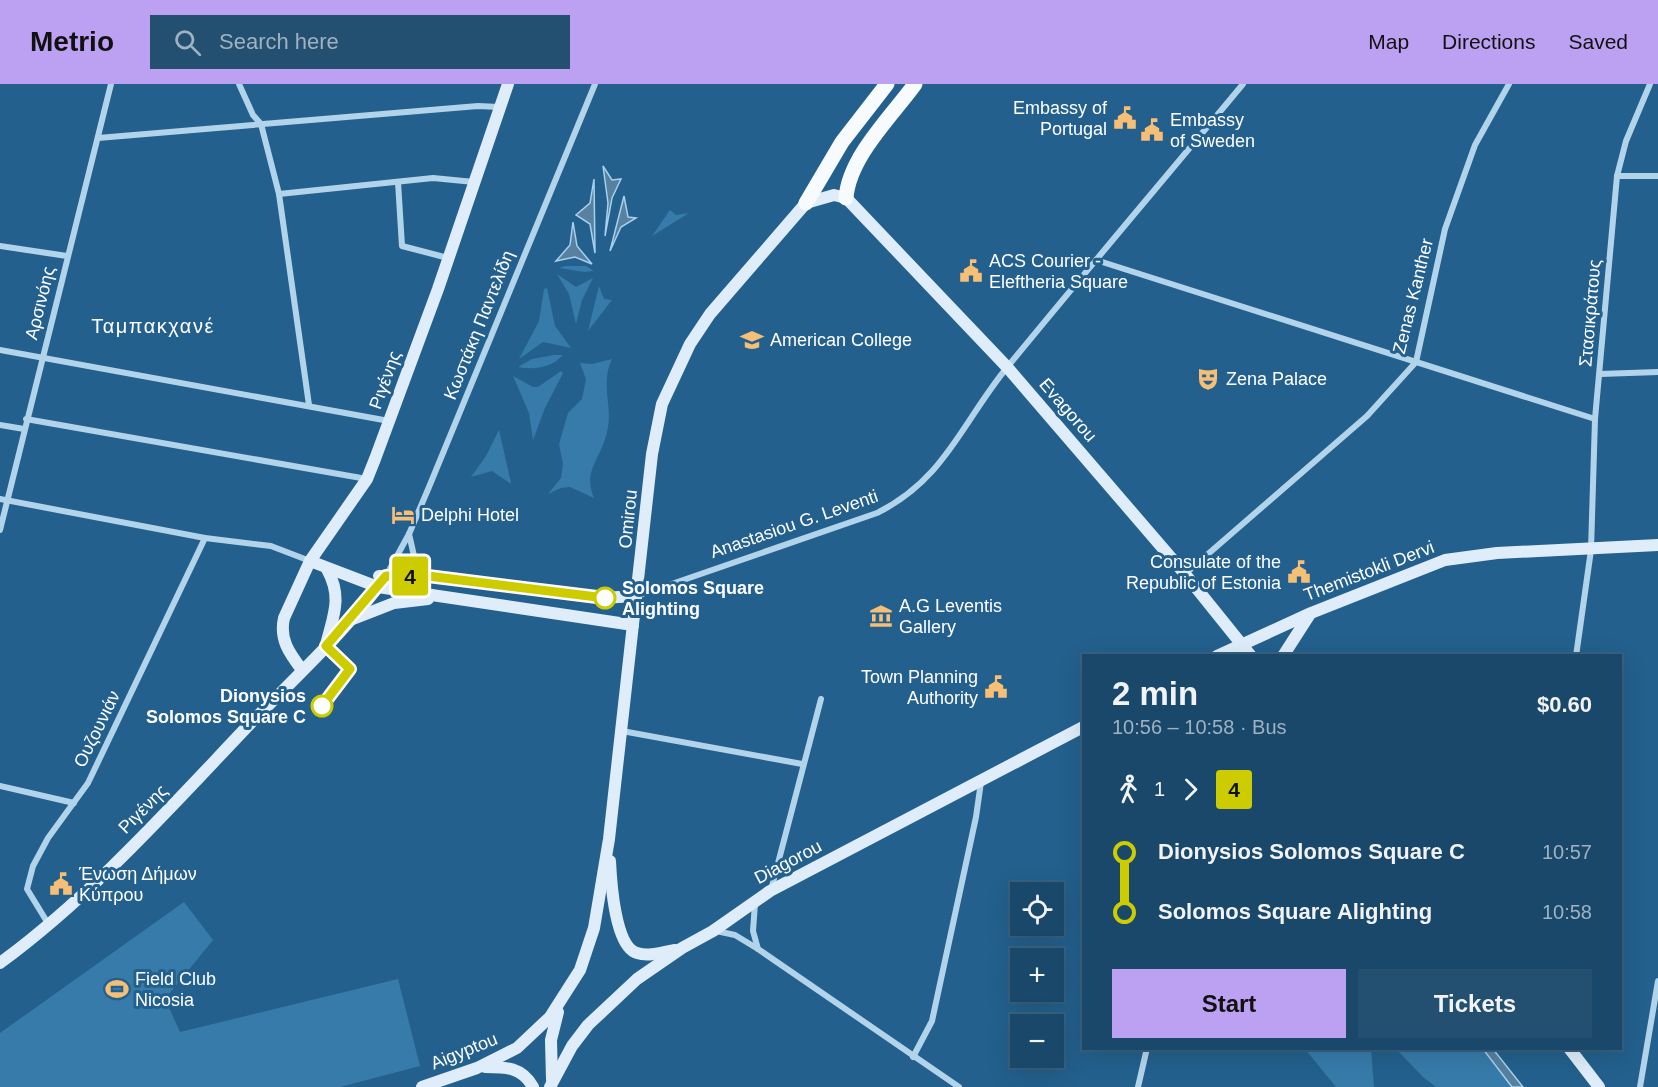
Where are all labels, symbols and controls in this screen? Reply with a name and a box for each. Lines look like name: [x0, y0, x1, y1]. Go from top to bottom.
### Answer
search box: [150, 15, 570, 69]
text: Metrio: [30, 26, 114, 57]
icon: search: [171, 26, 204, 59]
text: Search here: [219, 29, 339, 54]
text: Map: [1368, 30, 1409, 53]
text: Directions: [1442, 30, 1535, 53]
text: Saved: [1568, 30, 1628, 53]
place label: Embassy of Portugal: [1013, 98, 1108, 139]
public building icon: Embassy of Portugal: [1112, 105, 1138, 131]
place label: Embassy of Sweden: [1170, 110, 1255, 151]
public building icon: Embassy of Sweden: [1139, 117, 1165, 143]
street label: Zenas Kanther: [1389, 236, 1437, 356]
street label: Kωστάκη Παντελίδη: [440, 248, 518, 402]
place label: ACS Courier - Eleftheria Square: [989, 251, 1128, 292]
public building icon: ACS Courier - Eleftheria Square: [958, 258, 984, 284]
street label: Στασικράτους: [1575, 258, 1605, 368]
street label: Αρσινόης: [21, 264, 59, 342]
district label: Ταμπακχανέ: [91, 315, 215, 337]
school or university icon: American College: [739, 327, 765, 353]
place label: American College: [770, 330, 912, 350]
street label: Ριγένης: [365, 348, 405, 412]
theatre icon: Zena Palace: [1195, 366, 1221, 392]
place label: Zena Palace: [1226, 369, 1327, 389]
street label: Evagorou: [1035, 374, 1101, 446]
street label: Anastasiou G. Leventi: [707, 486, 881, 562]
street label: Omirou: [615, 489, 641, 549]
hotel icon: Delphi Hotel: [390, 502, 416, 528]
place label: Delphi Hotel: [421, 505, 519, 525]
street label: Themistokli Dervi: [1301, 537, 1437, 605]
place label: Consulate of the Republic of Estonia: [1126, 552, 1282, 593]
line badge: 4: [390, 556, 430, 596]
public building icon: Consulate of the Republic of Estonia: [1286, 559, 1312, 585]
text: 4: [404, 565, 416, 588]
place label: Solomos Square Alighting: [622, 578, 764, 619]
marker: Solomos Square Alighting: [594, 587, 616, 609]
place label: A.G Leventis Gallery: [899, 596, 1002, 637]
museum icon: A.G Leventis Gallery: [868, 603, 894, 629]
place label: Town Planning Authority: [861, 667, 978, 708]
public building icon: Town Planning Authority: [983, 674, 1009, 700]
text: 2 min: [1112, 675, 1198, 712]
place label: Dionysios Solomos Square C: [146, 686, 306, 727]
street label: Ουζουνιάν: [70, 687, 124, 771]
text: $0.60: [1537, 692, 1592, 717]
marker: Dionysios Solomos Square C: [311, 695, 333, 717]
text: 10:56 – 10:58 · Bus: [1112, 716, 1287, 738]
icon: walk: [1112, 773, 1145, 806]
icon: forward: [1174, 773, 1207, 806]
text: 1: [1154, 778, 1165, 800]
text: 4: [1228, 778, 1240, 801]
street label: Ριγένης: [114, 780, 172, 838]
street label: Diagorou: [751, 836, 825, 888]
text: Dionysios Solomos Square C: [1158, 839, 1465, 864]
text: 10:57: [1542, 841, 1592, 863]
place label: Ένωση Δήμων Κύπρου: [78, 864, 197, 905]
public building icon: Ένωση Δήμων Κύπρου: [48, 871, 74, 897]
map controls: [1010, 882, 1064, 1068]
button: locate: [1010, 882, 1064, 936]
text: Solomos Square Alighting: [1158, 899, 1432, 924]
text: 10:58: [1542, 901, 1592, 923]
button: +: [1010, 948, 1064, 1002]
place label: Field Club Nicosia: [135, 969, 216, 1010]
button: Start: [1112, 969, 1346, 1038]
button: Tickets: [1358, 969, 1592, 1038]
sports icon: Field Club Nicosia: [104, 976, 130, 1002]
button: −: [1010, 1014, 1064, 1068]
street label: Aigyptou: [428, 1029, 500, 1073]

